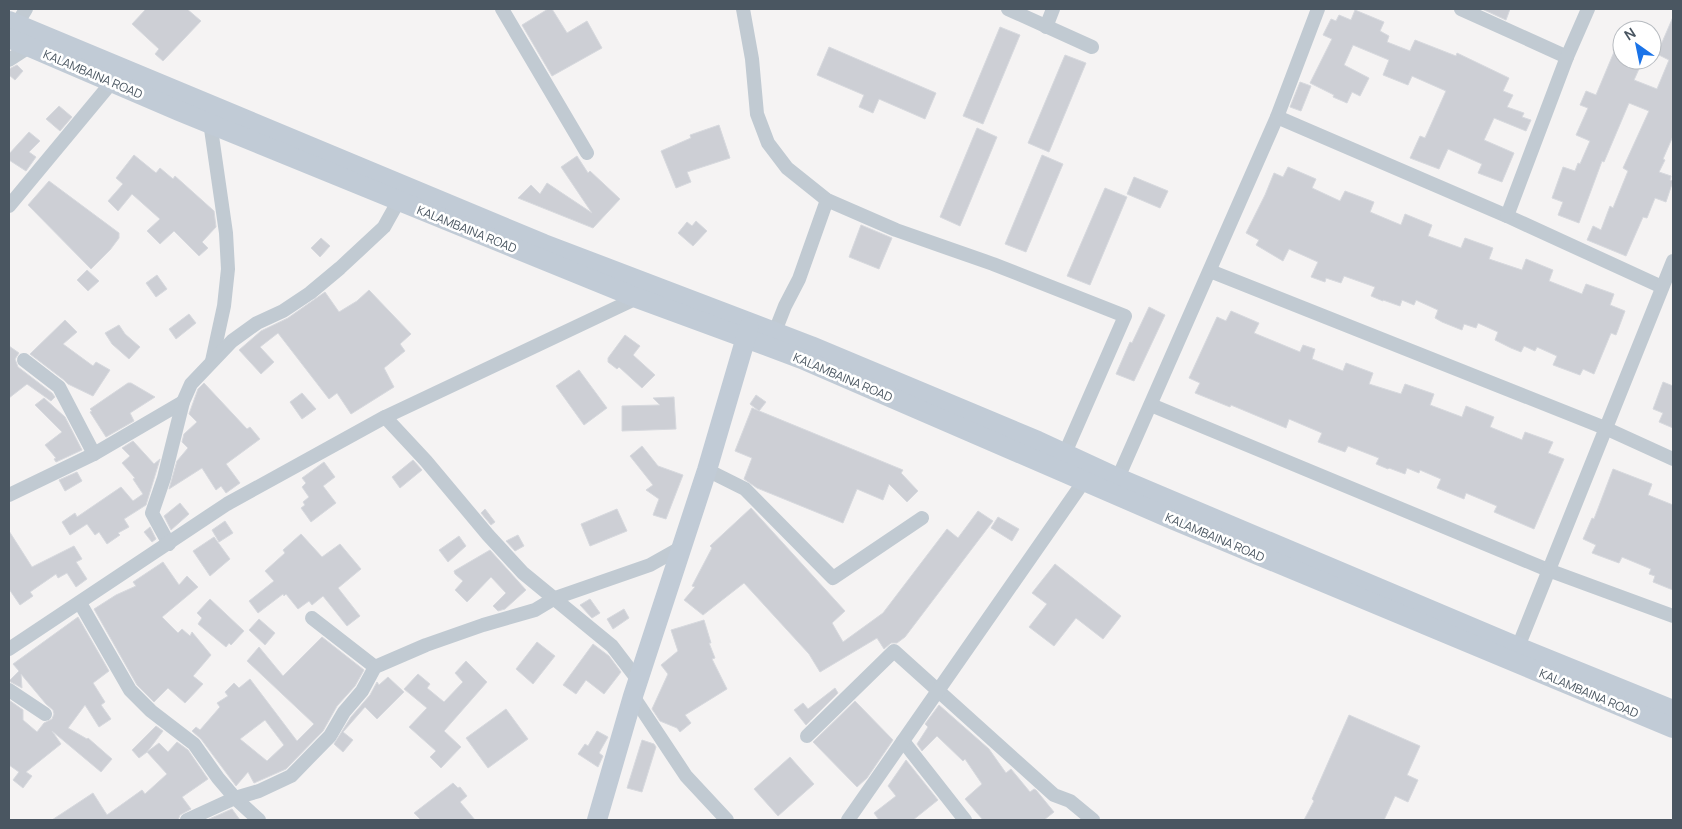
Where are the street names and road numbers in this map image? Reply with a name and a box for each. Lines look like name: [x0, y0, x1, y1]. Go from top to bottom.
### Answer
street label: KALAMBAINA ROAD: [41, 45, 145, 103]
street label: KALAMBAINA ROAD: [415, 201, 519, 257]
street label: KALAMBAINA ROAD: [791, 348, 895, 406]
street label: KALAMBAINA ROAD: [1163, 508, 1267, 566]
street label: KALAMBAINA ROAD: [1537, 664, 1641, 722]

